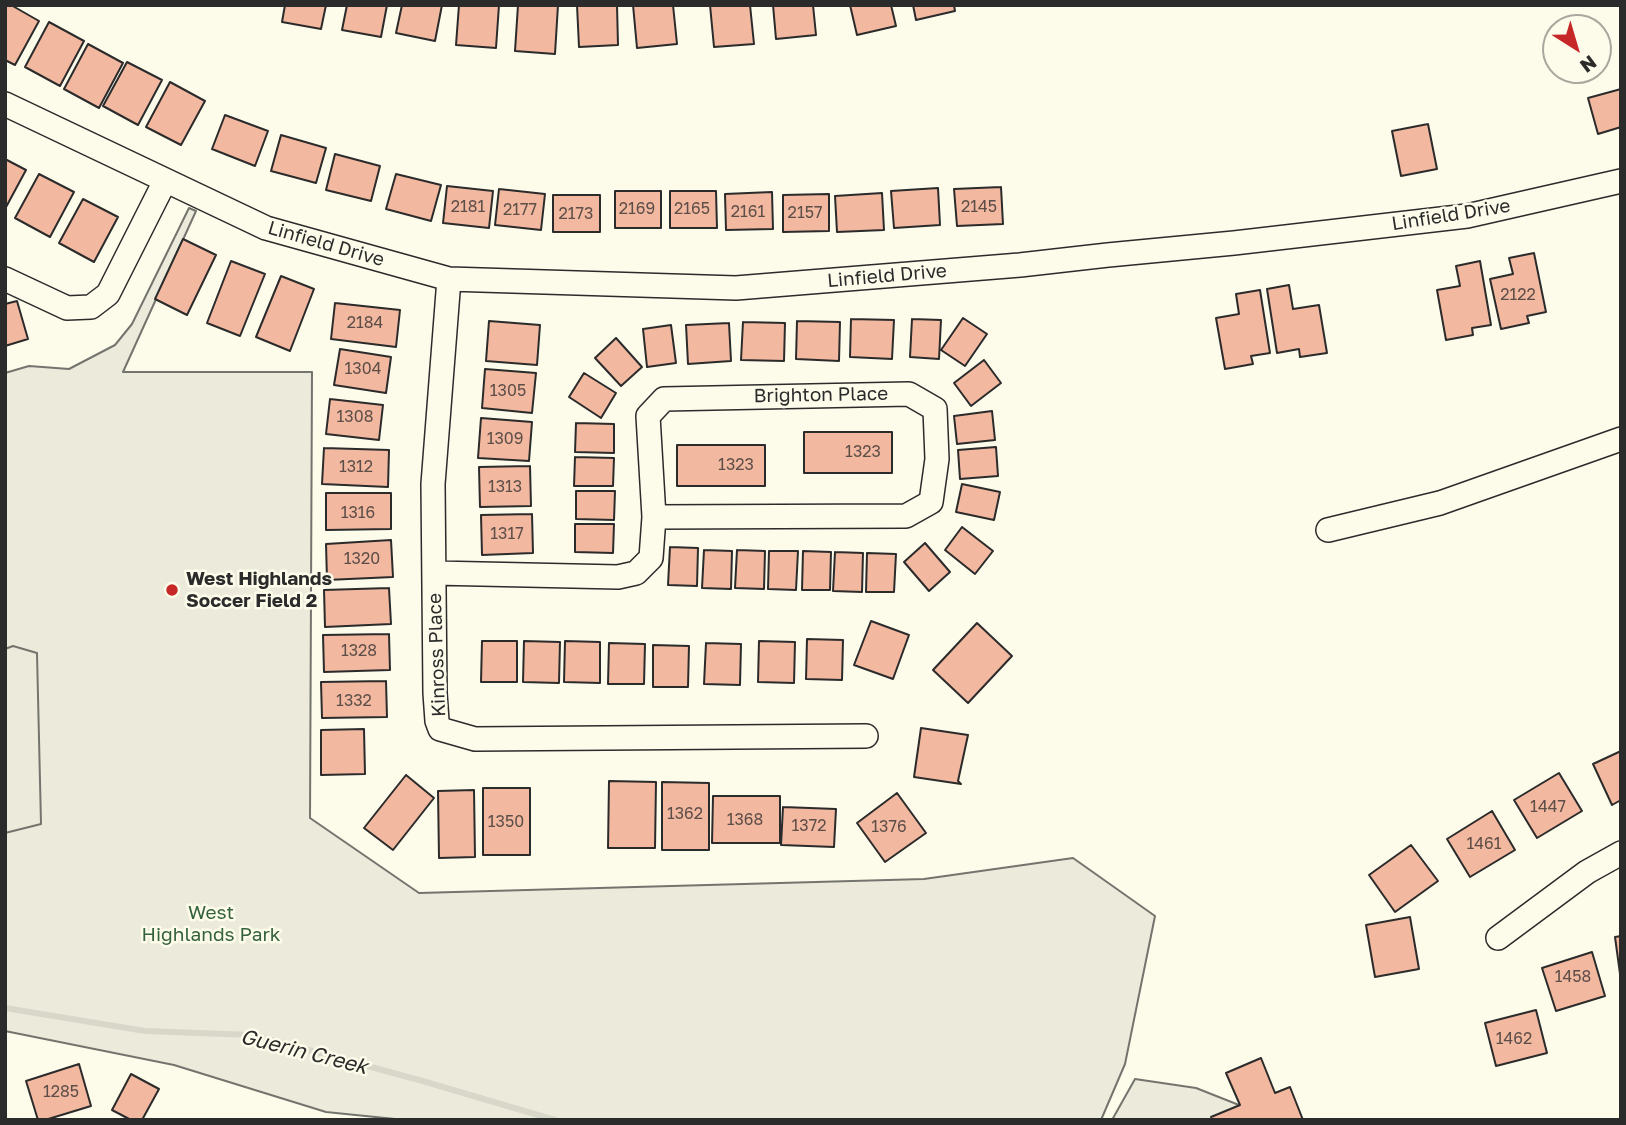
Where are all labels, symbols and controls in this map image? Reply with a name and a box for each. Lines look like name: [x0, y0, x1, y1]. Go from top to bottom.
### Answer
north arrow: [1542, 14, 1612, 84]
text: N: [1576, 51, 1601, 78]
street label: Linfield Drive: [1390, 194, 1512, 236]
house number: 2181: [451, 197, 485, 217]
house number: 2145: [961, 197, 997, 217]
house number: 2169: [619, 199, 655, 219]
house number: 2165: [674, 199, 710, 219]
house number: 2177: [503, 200, 537, 220]
house number: 2161: [731, 202, 765, 222]
house number: 2157: [788, 203, 822, 223]
house number: 2173: [559, 204, 593, 224]
street label: Linfield Drive: [265, 216, 387, 272]
street label: Linfield Drive: [826, 259, 948, 293]
house number: 2122: [1500, 285, 1536, 305]
house number: 2184: [347, 313, 383, 333]
house number: 1304: [345, 359, 381, 379]
house number: 1305: [490, 381, 526, 401]
street label: Brighton Place: [754, 382, 888, 408]
house number: 1308: [337, 407, 373, 427]
house number: 1309: [487, 429, 523, 449]
house number: 1323: [845, 442, 881, 462]
house number: 1323: [718, 455, 754, 475]
house number: 1312: [339, 457, 373, 477]
house number: 1313: [488, 477, 522, 497]
house number: 1316: [341, 503, 375, 523]
house number: 1317: [490, 524, 524, 544]
house number: 1320: [344, 549, 380, 569]
place label: West Highlands Soccer Field 2: [186, 568, 332, 612]
marker: West Highlands Soccer Field 2: [164, 582, 180, 598]
street label: Kinross Place: [423, 593, 451, 717]
house number: 1328: [341, 641, 377, 661]
house number: 1332: [336, 691, 372, 711]
house number: 1447: [1530, 797, 1566, 817]
house number: 1362: [667, 804, 703, 824]
house number: 1368: [727, 810, 763, 830]
house number: 1350: [488, 812, 524, 832]
house number: 1372: [792, 816, 826, 836]
house number: 1376: [871, 817, 907, 837]
house number: 1461: [1467, 834, 1501, 854]
park label: West Highlands Park: [141, 902, 281, 946]
house number: 1458: [1555, 967, 1591, 987]
water label: Guerin Creek: [238, 1024, 370, 1080]
house number: 1462: [1496, 1029, 1532, 1049]
house number: 1285: [43, 1082, 79, 1102]

